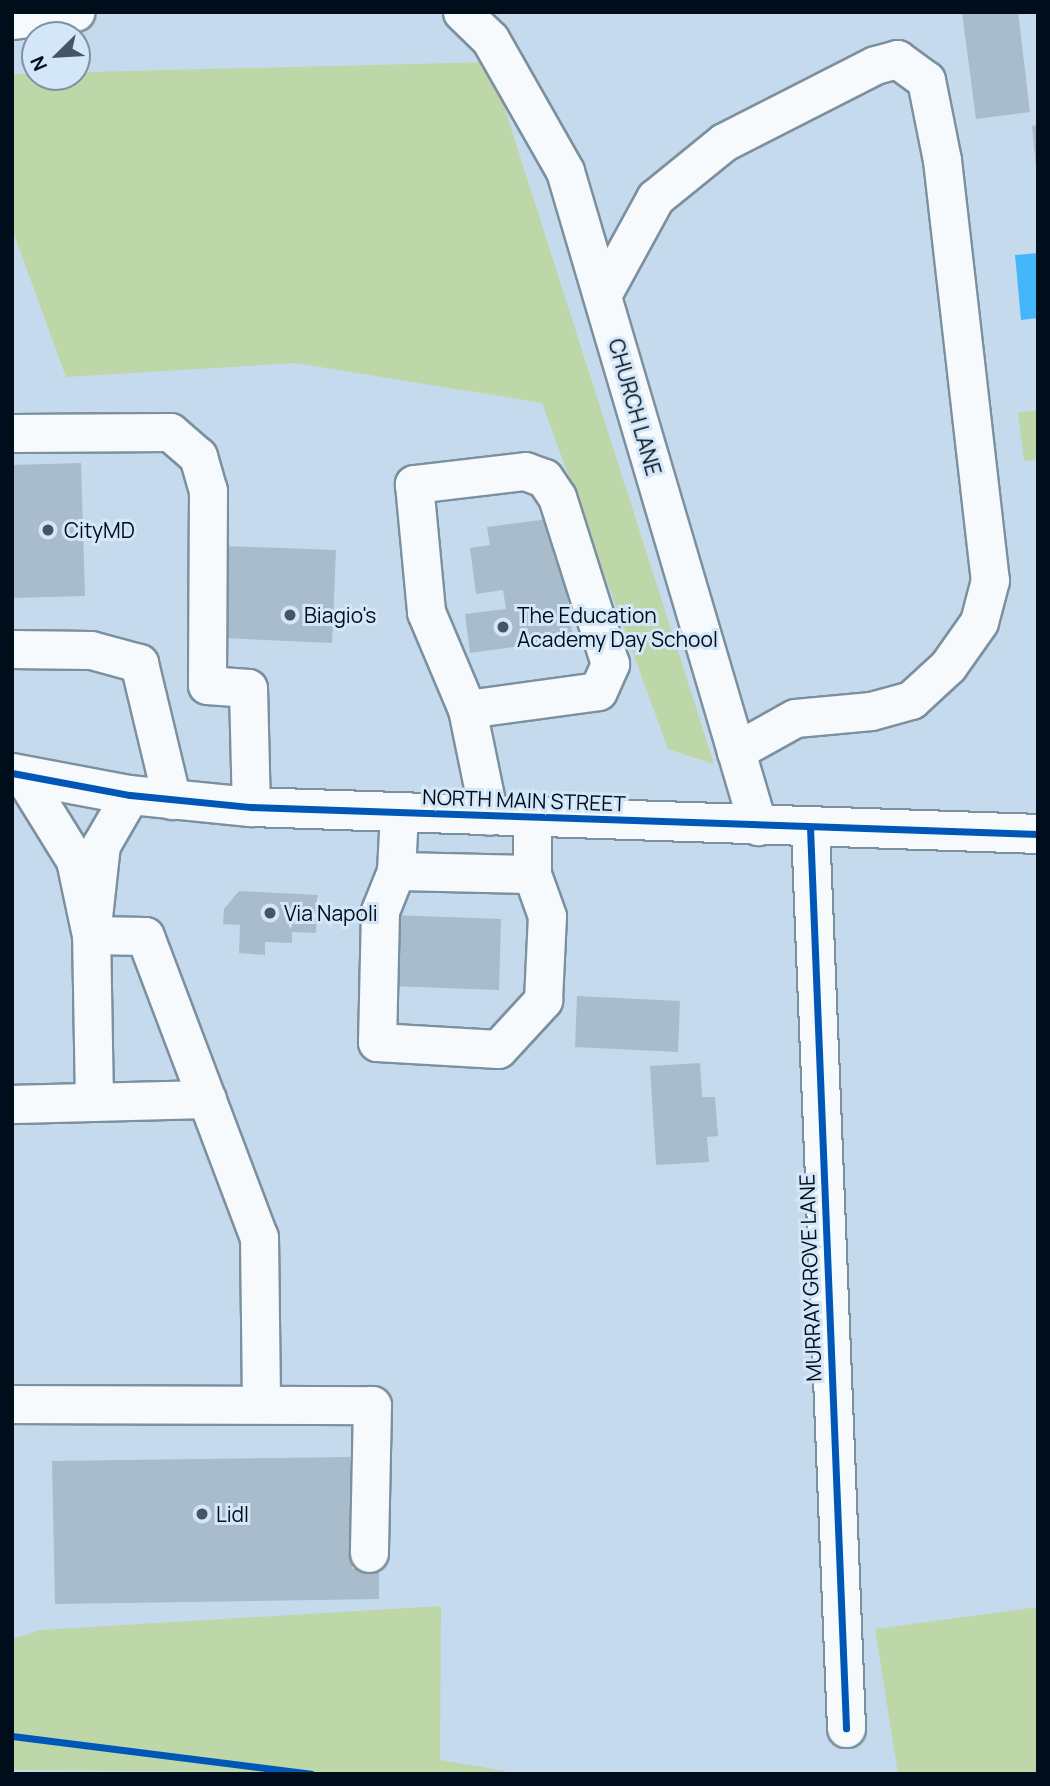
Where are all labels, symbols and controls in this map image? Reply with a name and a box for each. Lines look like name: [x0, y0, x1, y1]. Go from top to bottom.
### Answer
north arrow: [21, 21, 91, 91]
text: N: [24, 52, 53, 75]
street label: CHURCH LANE: [603, 336, 667, 478]
place label: CityMD: [64, 517, 135, 543]
marker: CityMD: [38, 520, 58, 540]
place label: Biagio's: [304, 602, 376, 628]
place label: The Education Academy Day School: [517, 602, 718, 652]
marker: Biagio's: [282, 607, 298, 623]
marker: The Education Academy Day School: [495, 619, 511, 635]
street label: NORTH MAIN STREET: [422, 784, 626, 816]
place label: Via Napoli: [284, 900, 378, 926]
marker: Via Napoli: [262, 905, 278, 921]
street label: MURRAY GROVE LANE: [794, 1173, 826, 1383]
place label: Lidl: [216, 1501, 249, 1527]
marker: Lidl: [194, 1506, 210, 1522]

